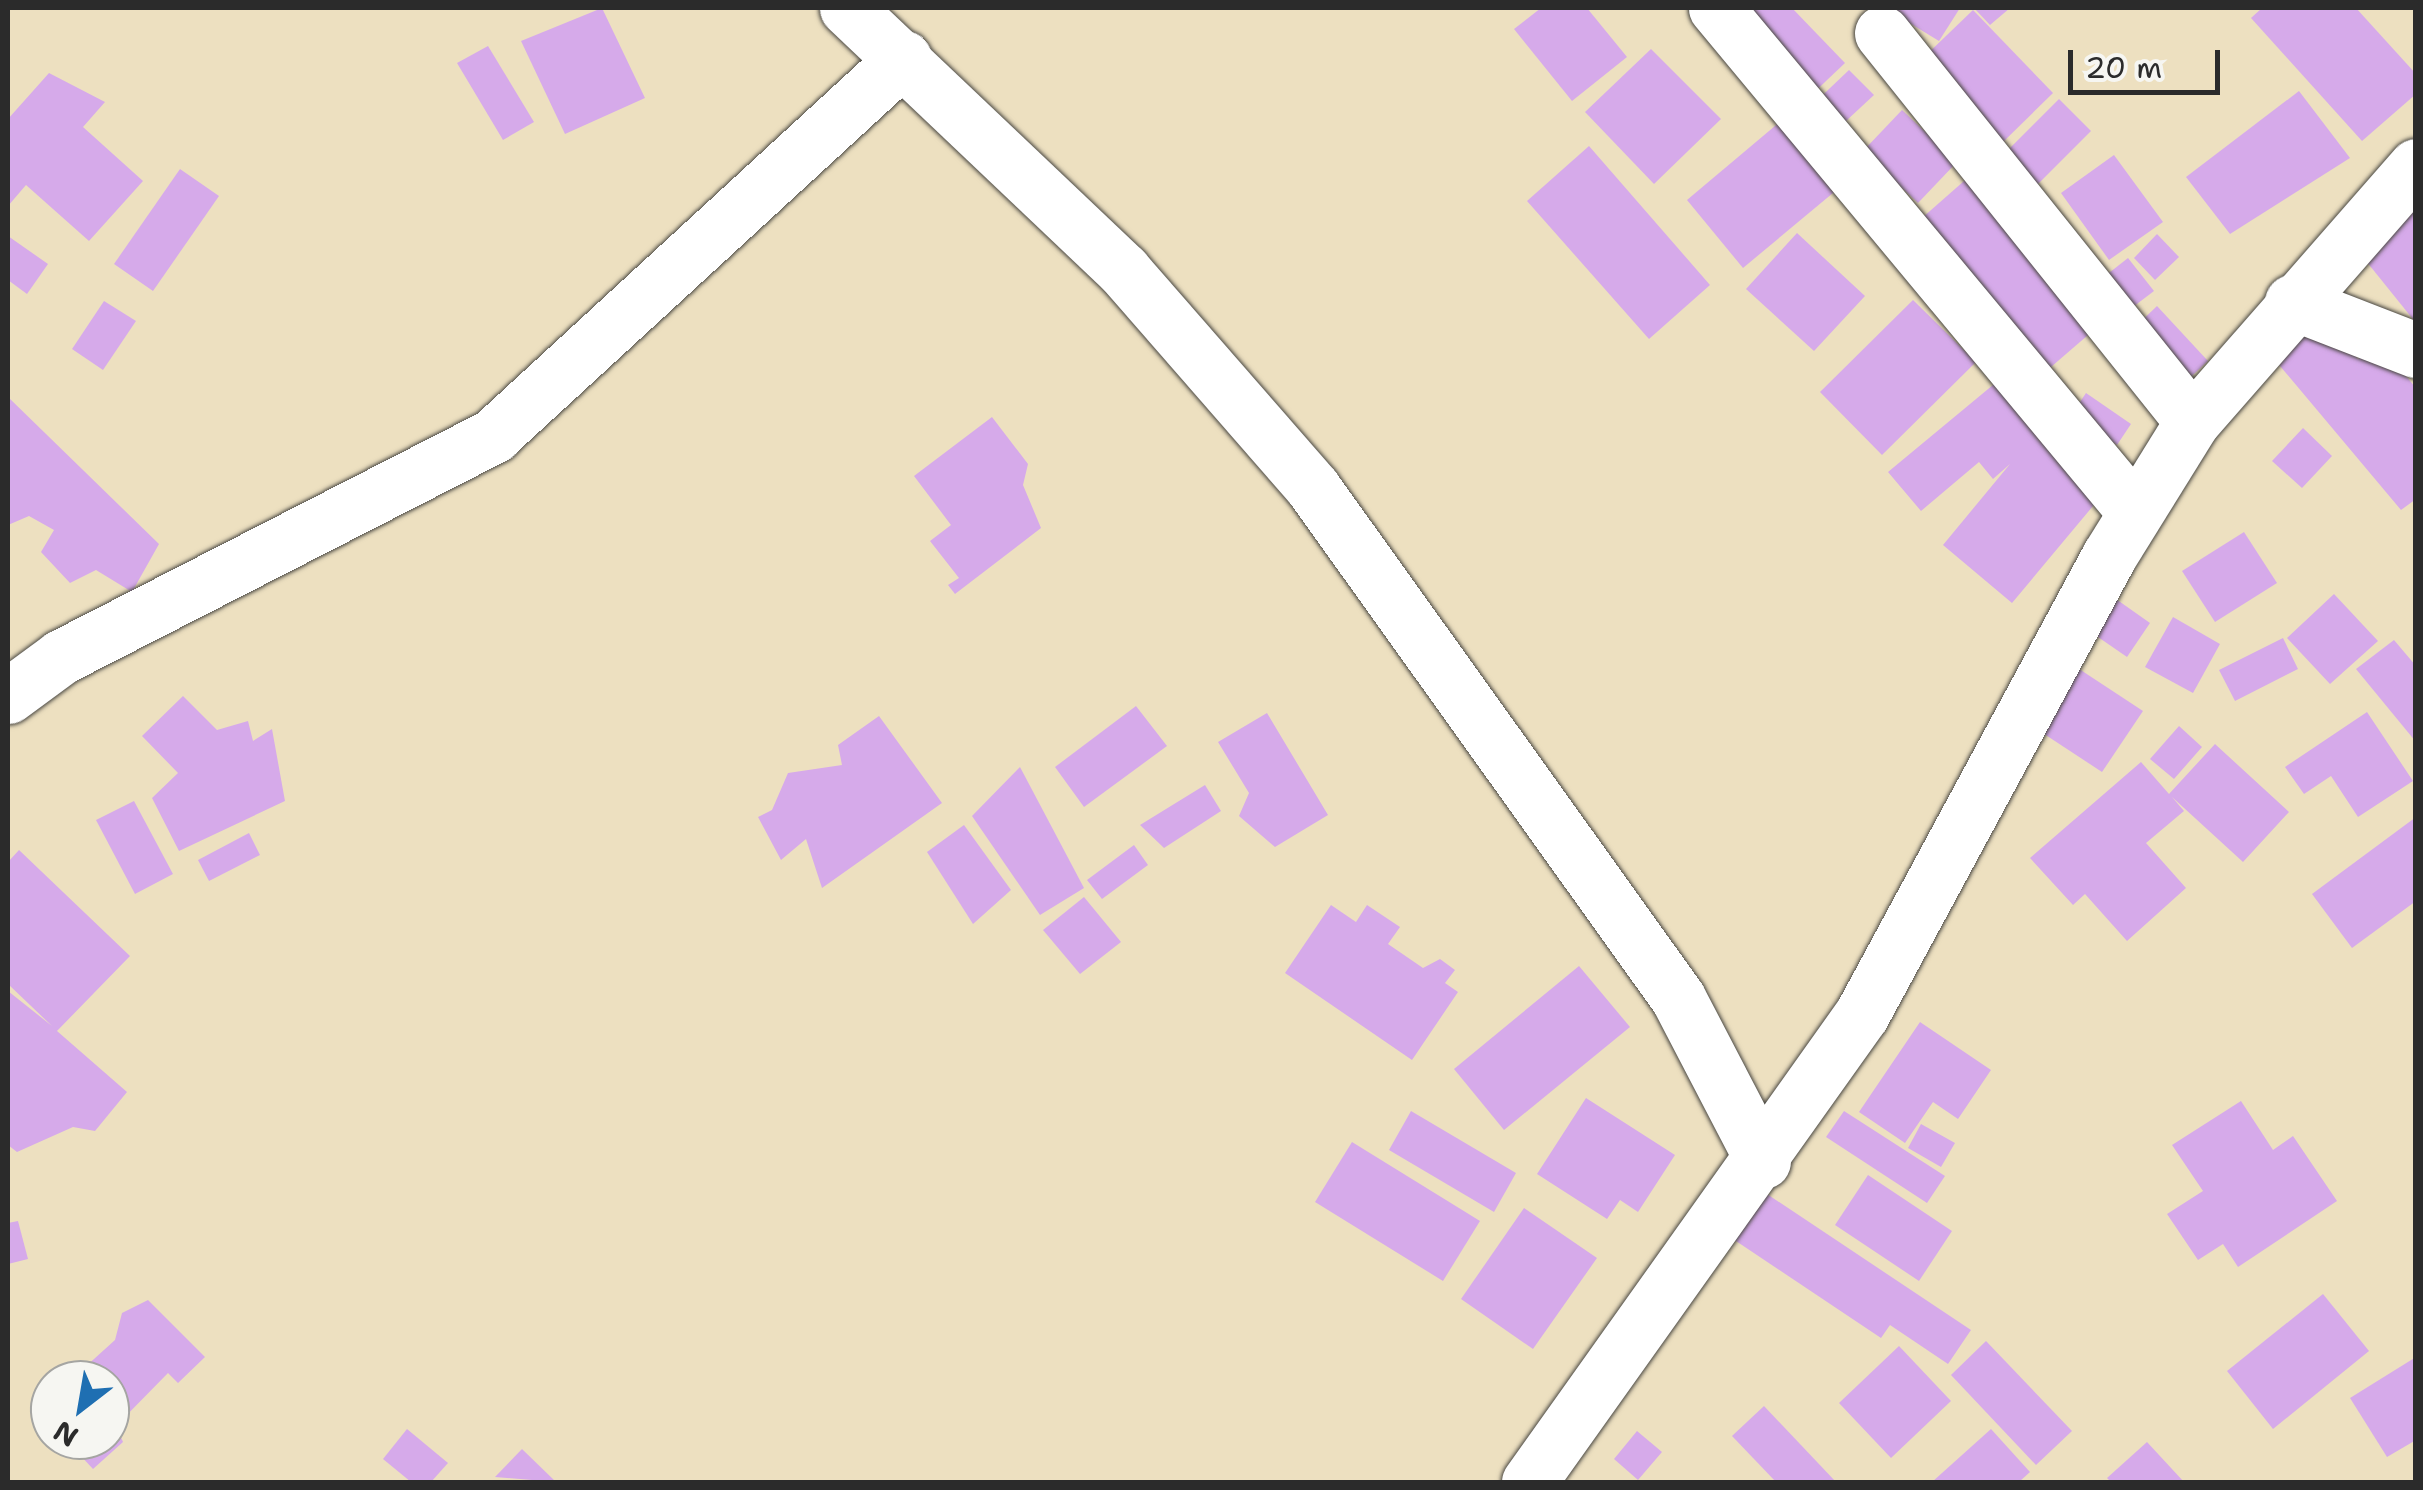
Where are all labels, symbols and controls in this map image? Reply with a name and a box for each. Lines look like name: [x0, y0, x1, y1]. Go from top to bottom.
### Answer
scale bar: [2073, 30, 2226, 92]
text: 20 m: [2085, 47, 2162, 88]
north arrow: [30, 1360, 130, 1460]
text: N: [46, 1412, 85, 1456]

